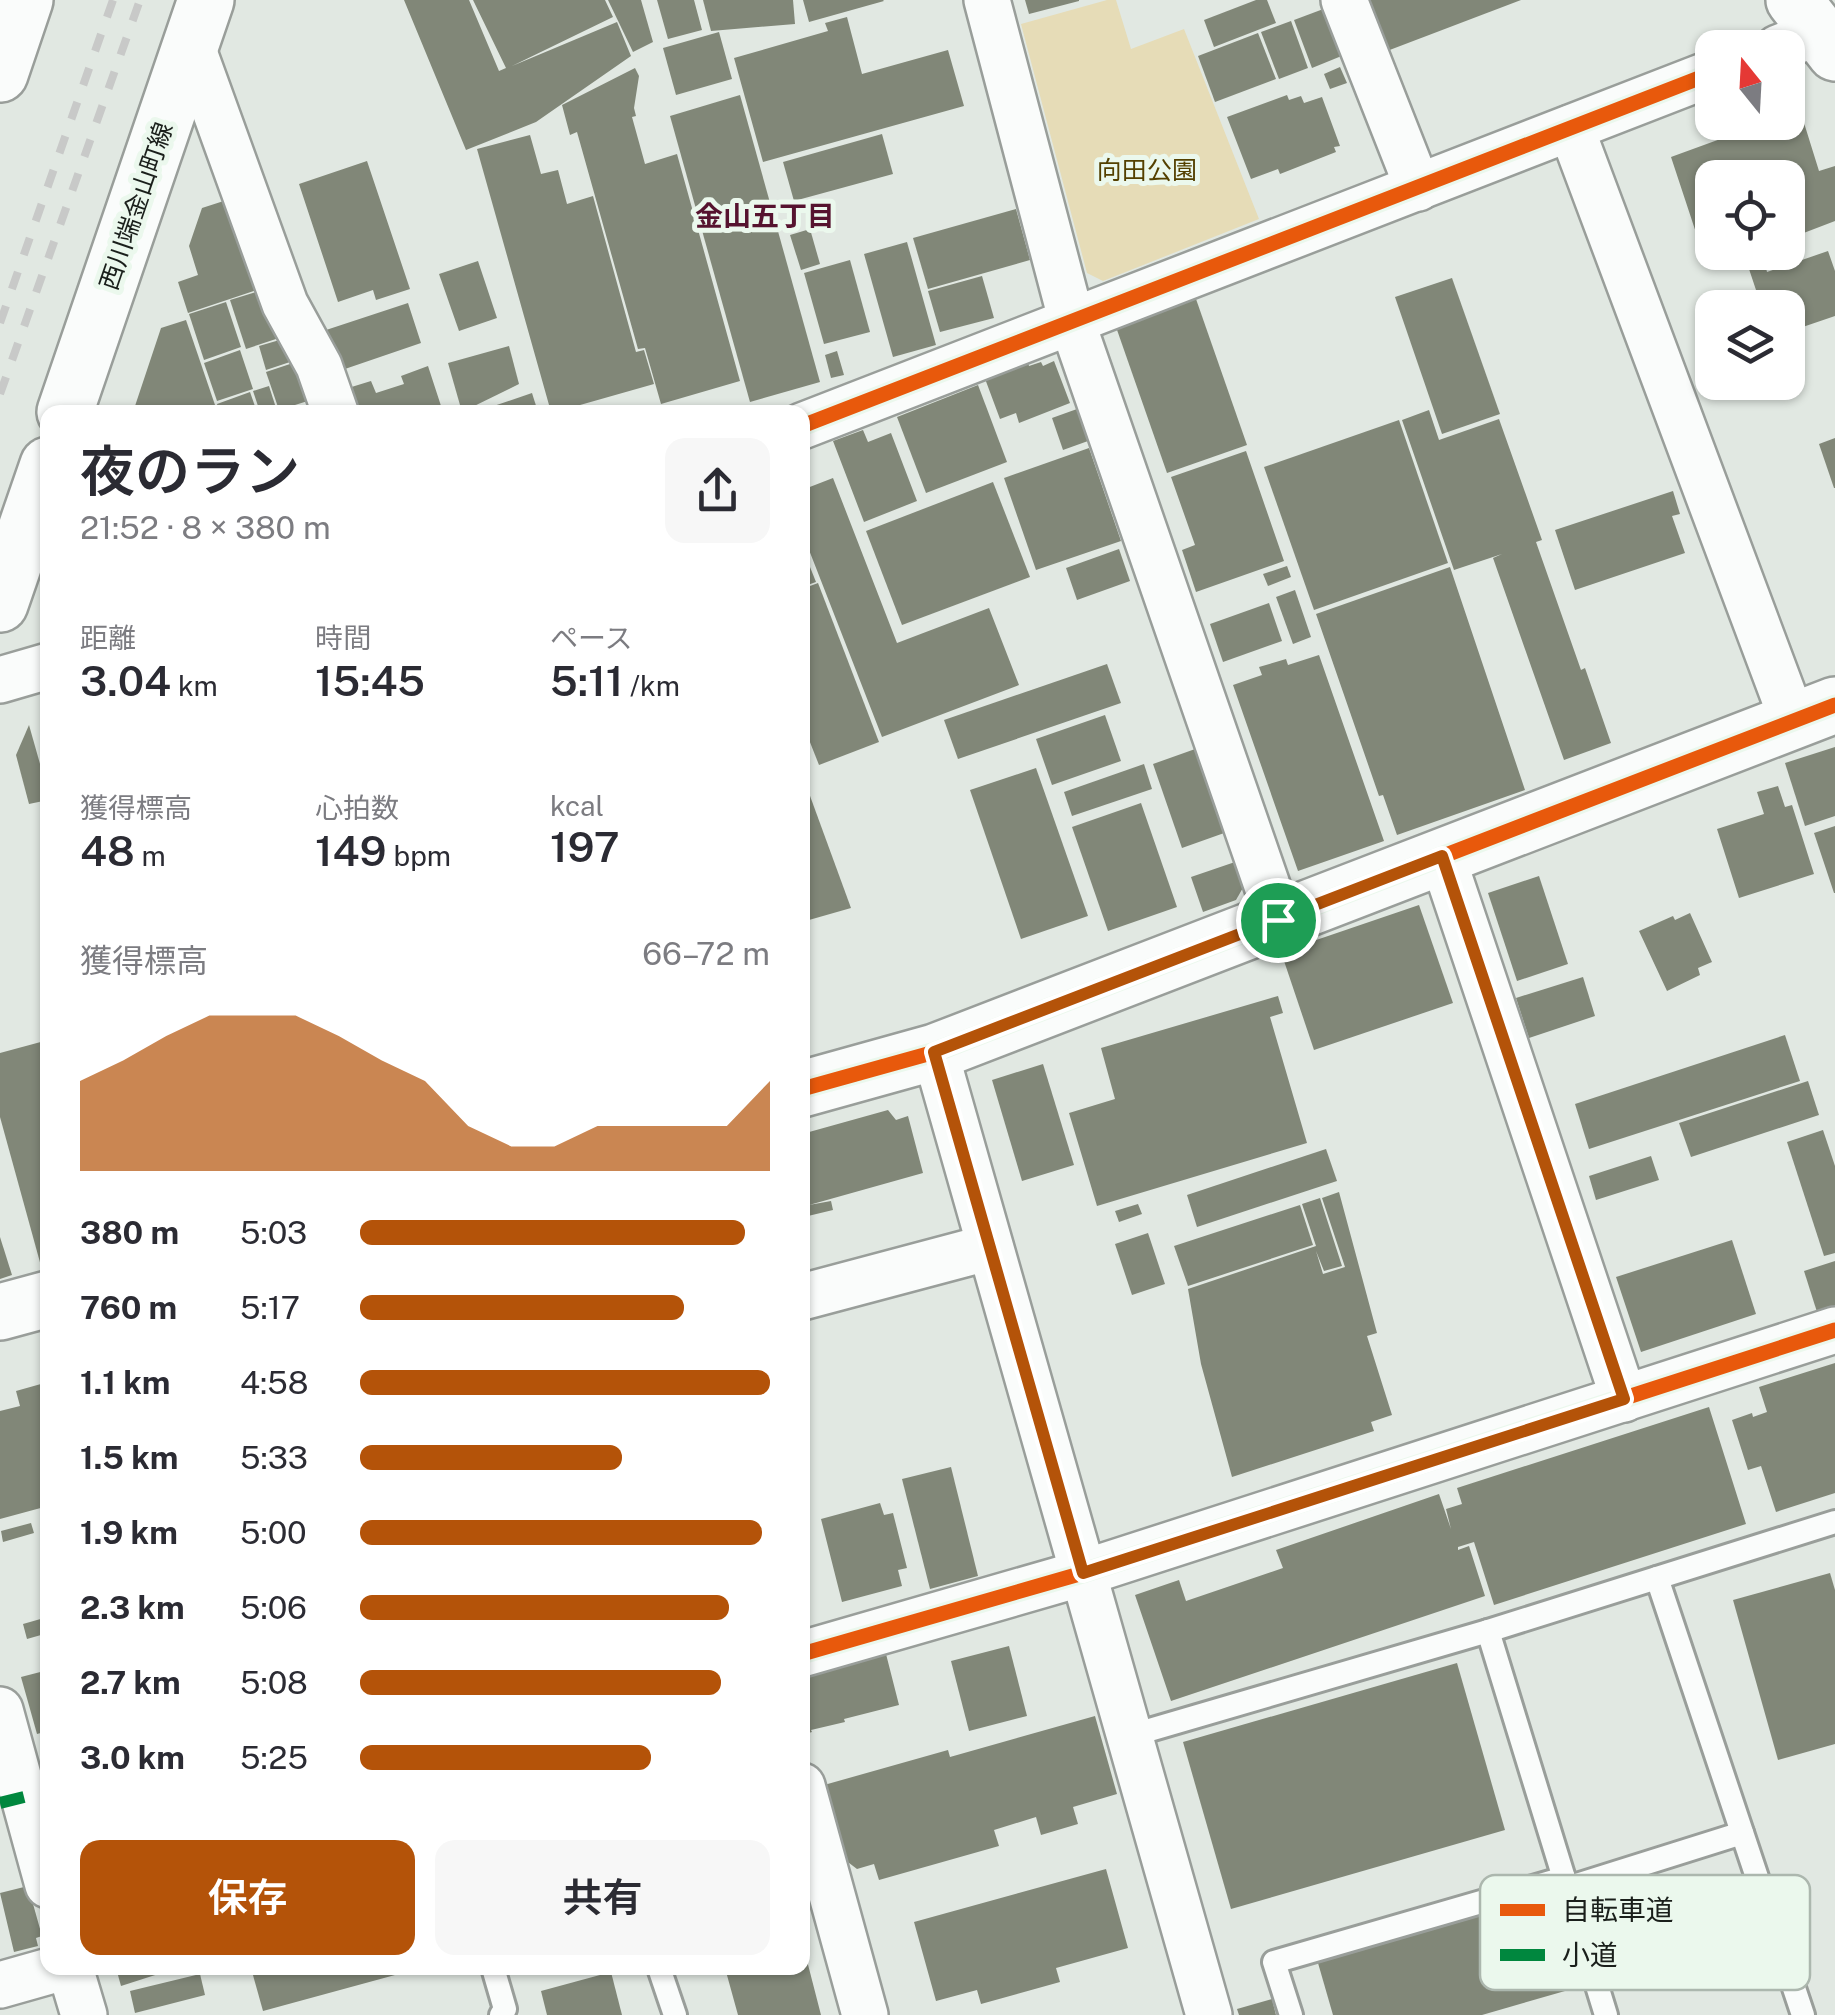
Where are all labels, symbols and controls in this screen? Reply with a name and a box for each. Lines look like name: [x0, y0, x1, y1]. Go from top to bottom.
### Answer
north arrow: [1695, 30, 1805, 140]
map controls: [1695, 30, 1805, 400]
street label: 西川端金山町線: [93, 118, 179, 294]
park label: 向田公園: [1097, 155, 1197, 185]
button: locate: [1695, 160, 1805, 270]
district label: 金山五丁目: [695, 199, 835, 232]
button: layers: [1695, 290, 1805, 400]
button: share: [665, 438, 770, 543]
text: 夜のラン: [80, 439, 300, 503]
text: 21:52 · 8 × 380 m: [80, 509, 331, 546]
text: 距離: [80, 621, 136, 654]
text: 時間: [315, 621, 371, 654]
text: ペース: [550, 621, 633, 654]
text: 3.04: [80, 656, 171, 705]
text: 15:45: [315, 656, 425, 705]
text: 5:11: [550, 656, 623, 705]
text: km: [171, 669, 218, 702]
text: /km: [623, 669, 680, 702]
text: kcal: [550, 789, 604, 822]
text: 獲得標高: [80, 791, 192, 824]
text: 心拍数: [315, 791, 399, 824]
text: 197: [550, 822, 620, 871]
text: 48: [80, 826, 135, 875]
text: 149: [315, 826, 387, 875]
text: m: [135, 839, 166, 872]
text: bpm: [387, 839, 451, 872]
pin: [1236, 878, 1321, 963]
icon: arrive: [1251, 893, 1306, 948]
text: 66–72 m: [642, 935, 770, 972]
text: 獲得標高: [80, 942, 208, 979]
text: 380 m: [80, 1214, 179, 1251]
text: 5:03: [240, 1214, 307, 1251]
text: 760 m: [80, 1289, 177, 1326]
text: 5:17: [240, 1289, 300, 1326]
text: 1.1 km: [80, 1364, 170, 1401]
text: 4:58: [240, 1364, 309, 1401]
text: 1.5 km: [80, 1439, 178, 1476]
text: 5:33: [240, 1439, 308, 1476]
text: 1.9 km: [80, 1514, 178, 1551]
text: 5:00: [240, 1514, 307, 1551]
text: 2.3 km: [80, 1589, 185, 1626]
text: 5:06: [240, 1589, 307, 1626]
text: 2.7 km: [80, 1664, 181, 1701]
text: 5:08: [240, 1664, 308, 1701]
text: 3.0 km: [80, 1739, 185, 1776]
text: 5:25: [240, 1739, 308, 1776]
button: 保存: [80, 1840, 415, 1955]
button: 共有: [435, 1840, 770, 1955]
legend: [1480, 1875, 1810, 1990]
text: 自転車道: [1562, 1893, 1674, 1926]
text: 小道: [1562, 1938, 1618, 1971]

